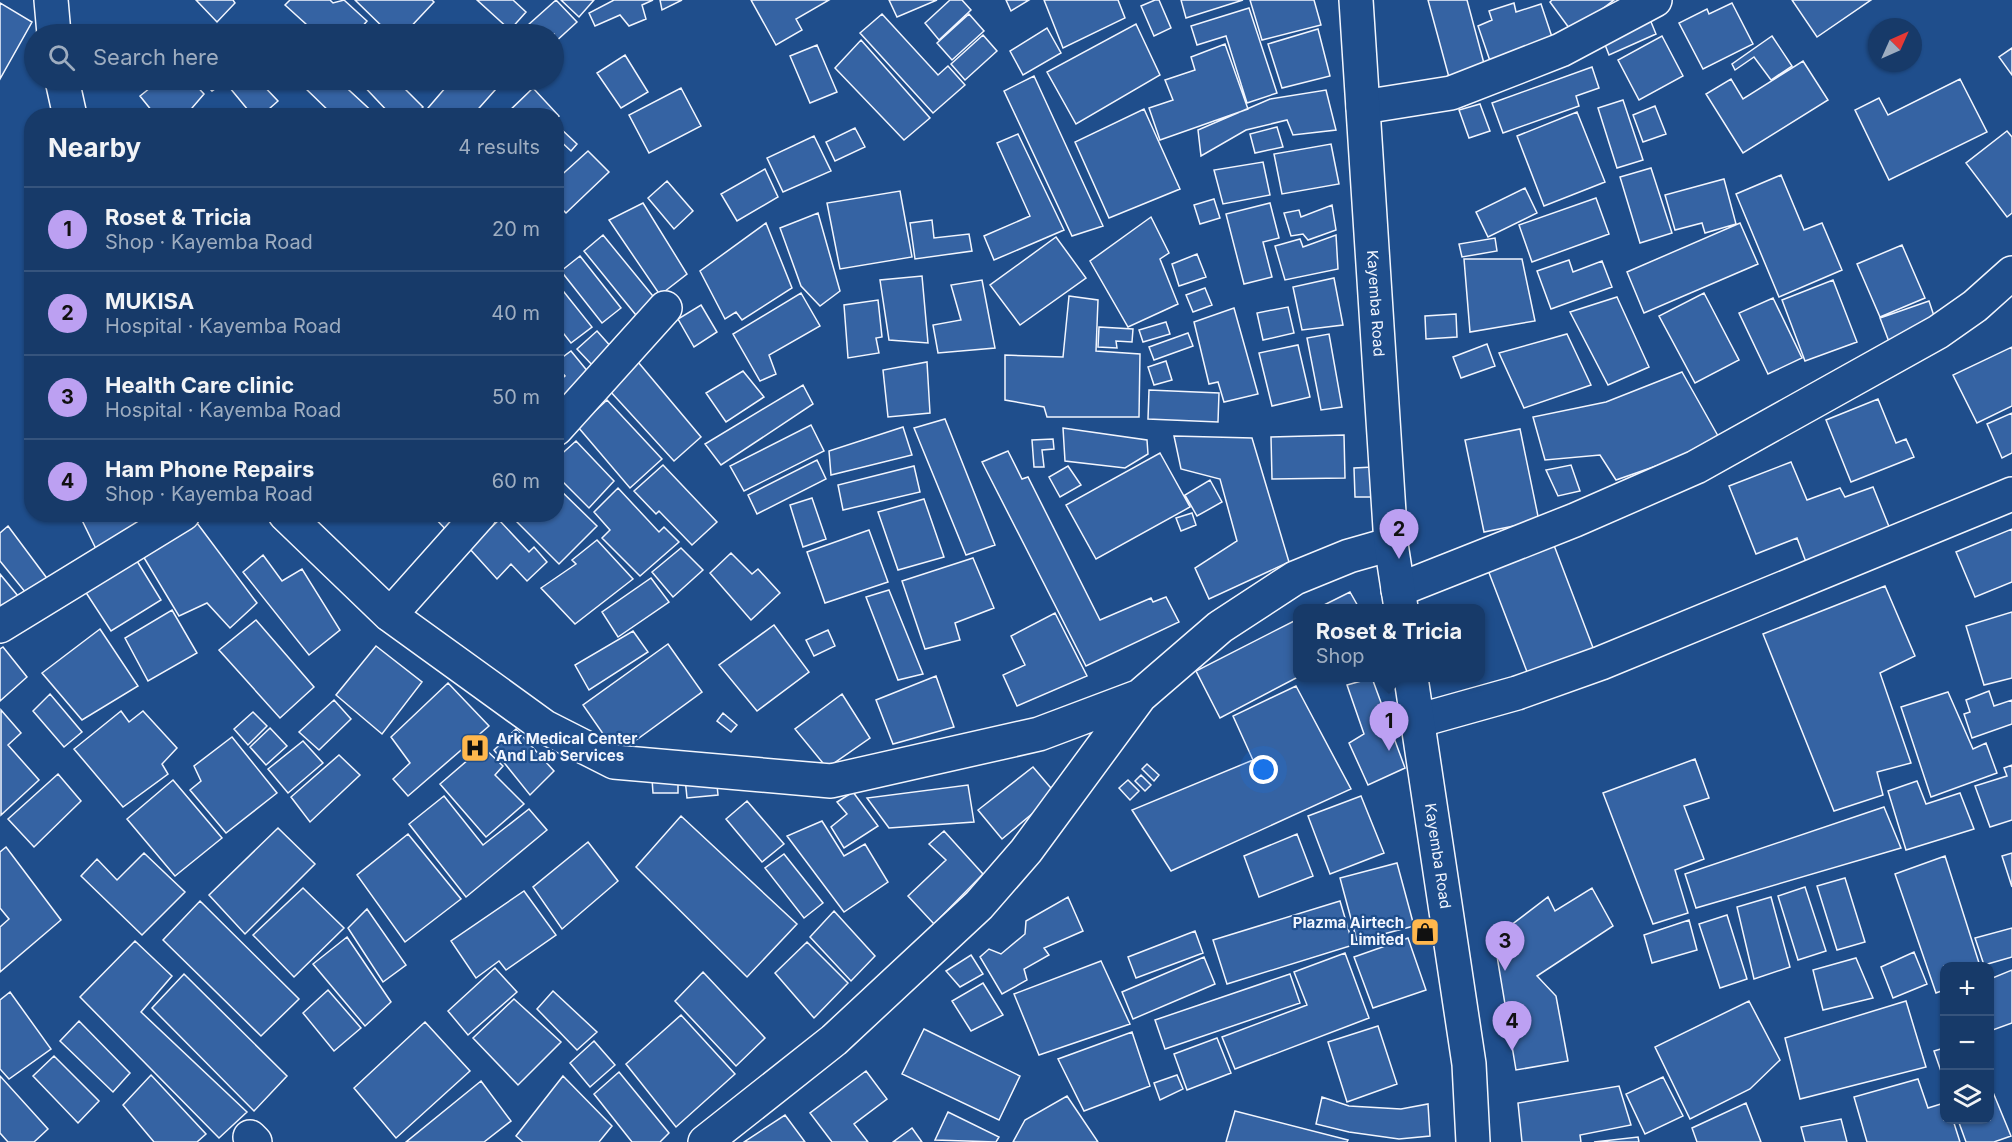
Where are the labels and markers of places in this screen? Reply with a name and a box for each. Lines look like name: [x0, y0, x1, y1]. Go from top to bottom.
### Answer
pin: 2: [1380, 510, 1418, 559]
pin: 1: [1370, 702, 1408, 751]
place label: Ark Medical Center And Lab Services: [496, 729, 637, 765]
hospital icon: Ark Medical Center And Lab Services: [459, 732, 491, 764]
place label: Plazma Airtech Limited: [1293, 913, 1404, 949]
shop icon: Plazma Airtech Limited: [1409, 916, 1441, 948]
pin: 3: [1486, 922, 1524, 971]
pin: 4: [1492, 1002, 1532, 1051]

